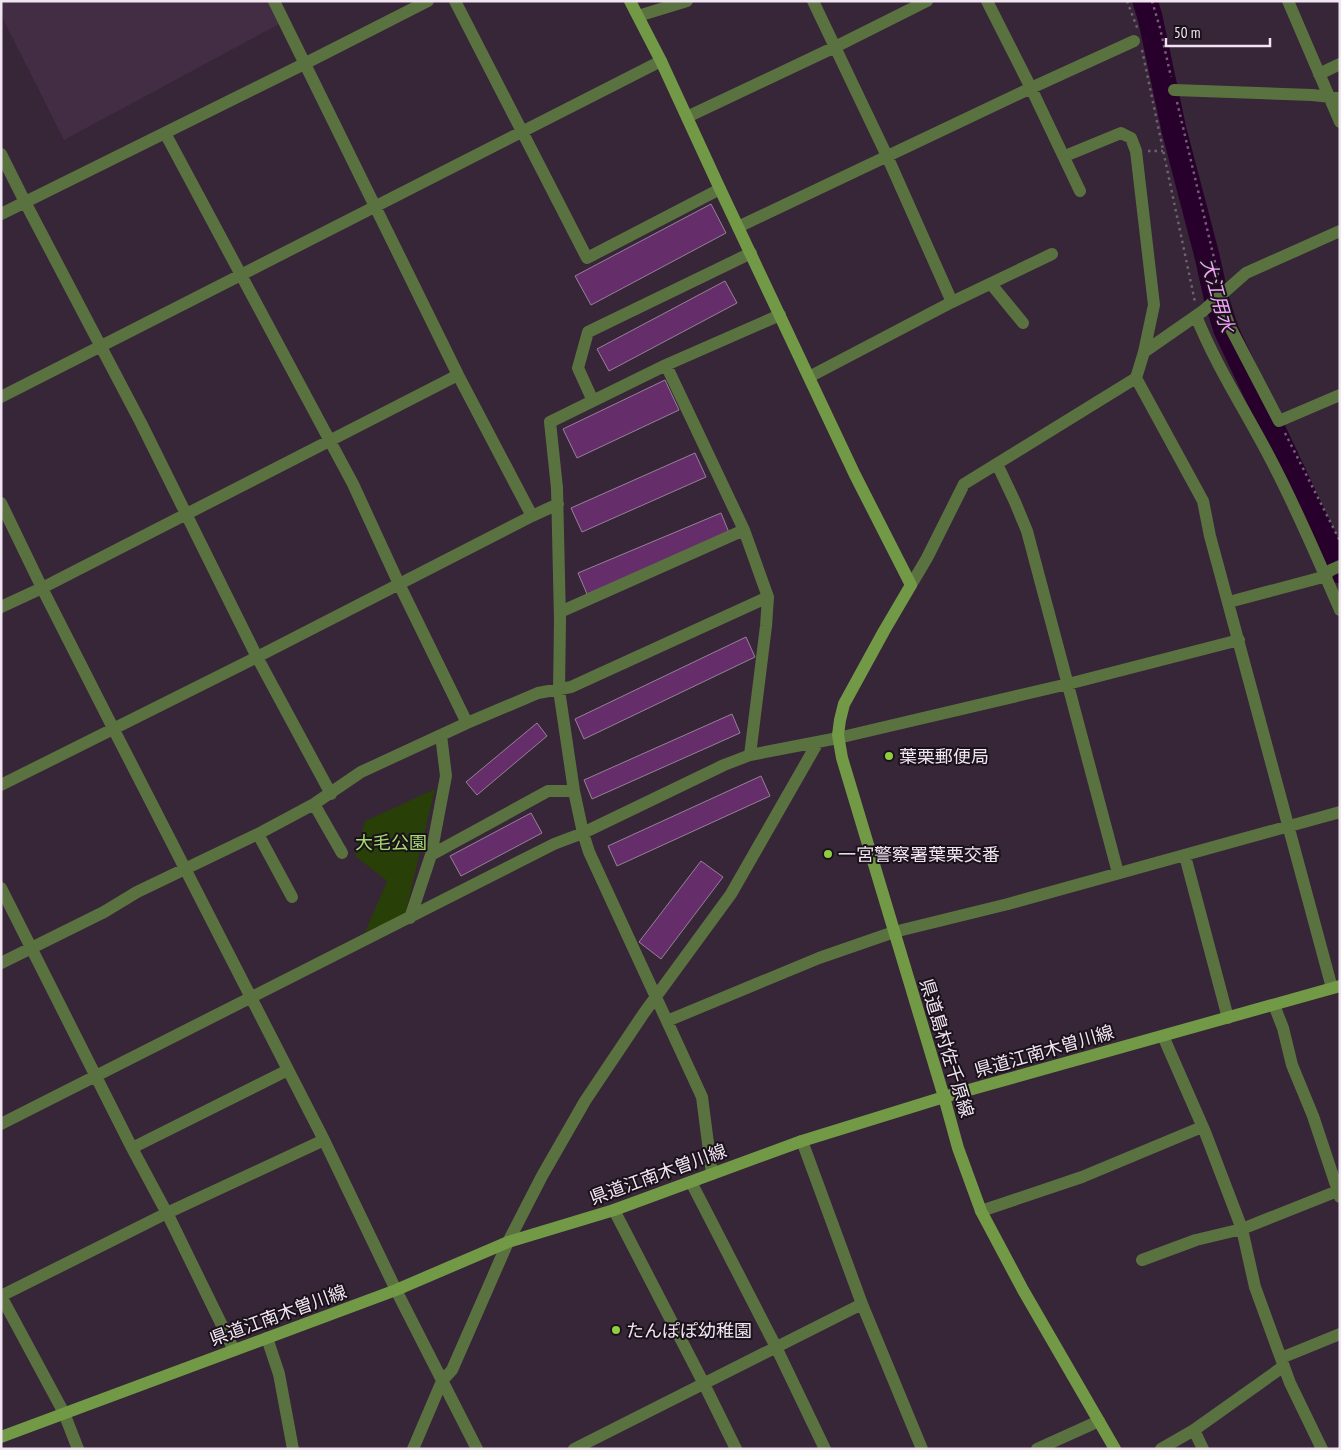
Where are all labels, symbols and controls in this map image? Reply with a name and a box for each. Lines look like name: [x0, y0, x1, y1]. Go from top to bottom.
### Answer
scale bar: [1166, 15, 1270, 47]
text: 50 m: [1174, 23, 1200, 42]
water label: 大江用水: [1196, 255, 1241, 337]
place label: 葉栗郵便局: [899, 745, 989, 768]
marker: 葉栗郵便局: [883, 750, 895, 762]
park label: 大毛公園: [355, 831, 427, 854]
place label: 一宮警察署葉栗交番: [838, 843, 1000, 866]
marker: 一宮警察署葉栗交番: [822, 848, 834, 860]
street label: 県道島村佐千原線: [915, 976, 979, 1120]
street label: 県道江南木曽川線: [972, 1020, 1116, 1082]
street label: 県道江南木曽川線: [586, 1139, 730, 1209]
street label: 県道江南木曽川線: [206, 1280, 350, 1350]
place label: たんぽぽ幼稚園: [626, 1319, 752, 1342]
marker: たんぽぽ幼稚園: [610, 1324, 622, 1336]

